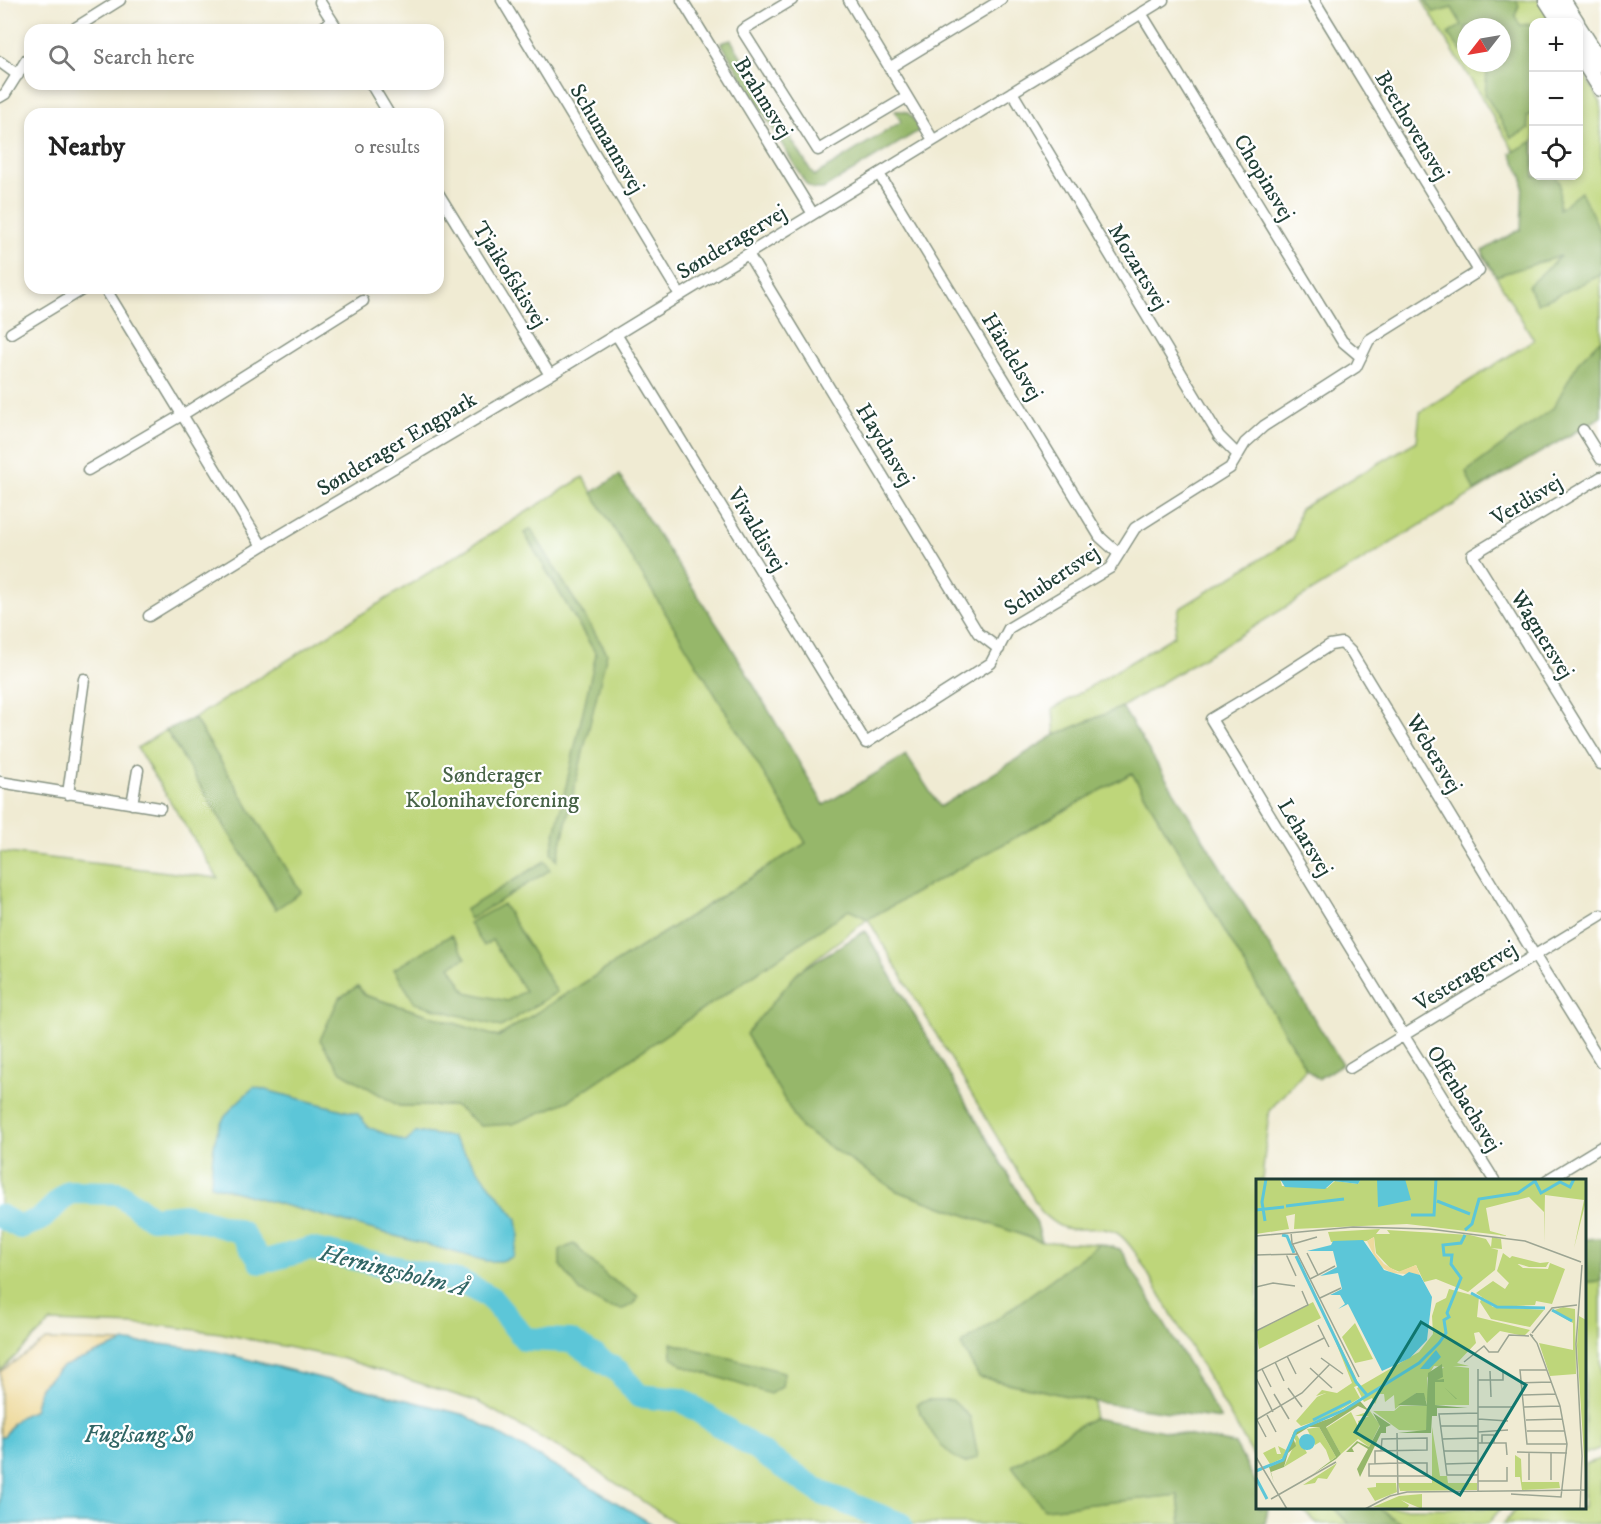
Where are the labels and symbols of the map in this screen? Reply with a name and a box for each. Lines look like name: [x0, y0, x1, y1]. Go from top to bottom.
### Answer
north arrow: [1457, 18, 1511, 72]
street label: Brahmsvej: [727, 52, 798, 143]
street label: Beethovensvej: [1368, 66, 1455, 185]
street label: Schumannsvej: [563, 79, 650, 199]
street label: Chopinsvej: [1227, 130, 1300, 226]
street label: Sønderagervej: [672, 199, 792, 286]
street label: Tjaikofskisvej: [466, 217, 553, 333]
street label: Mozartsvej: [1101, 219, 1174, 315]
street label: Händelsvej: [975, 308, 1048, 405]
street label: Sønderager Engpark: [312, 386, 481, 503]
street label: Haydnsvej: [849, 398, 920, 491]
street label: Verdisvej: [1486, 469, 1567, 532]
street label: Vivaldisvej: [721, 482, 792, 577]
street label: Schubertsvej: [999, 539, 1105, 622]
street label: Wagnersvej: [1504, 585, 1579, 684]
street label: Webersvej: [1399, 709, 1468, 798]
park label: Sønderager Kolonihaveforening: [405, 762, 579, 814]
street label: Leharsvej: [1271, 794, 1338, 881]
street label: Vesteragervej: [1409, 935, 1522, 1018]
street label: Offenbachsvej: [1420, 1041, 1507, 1157]
inset map: [1256, 1179, 1586, 1509]
water label: Herningsholm Å: [316, 1238, 473, 1304]
water label: Fuglsang Sø: [84, 1420, 194, 1450]

